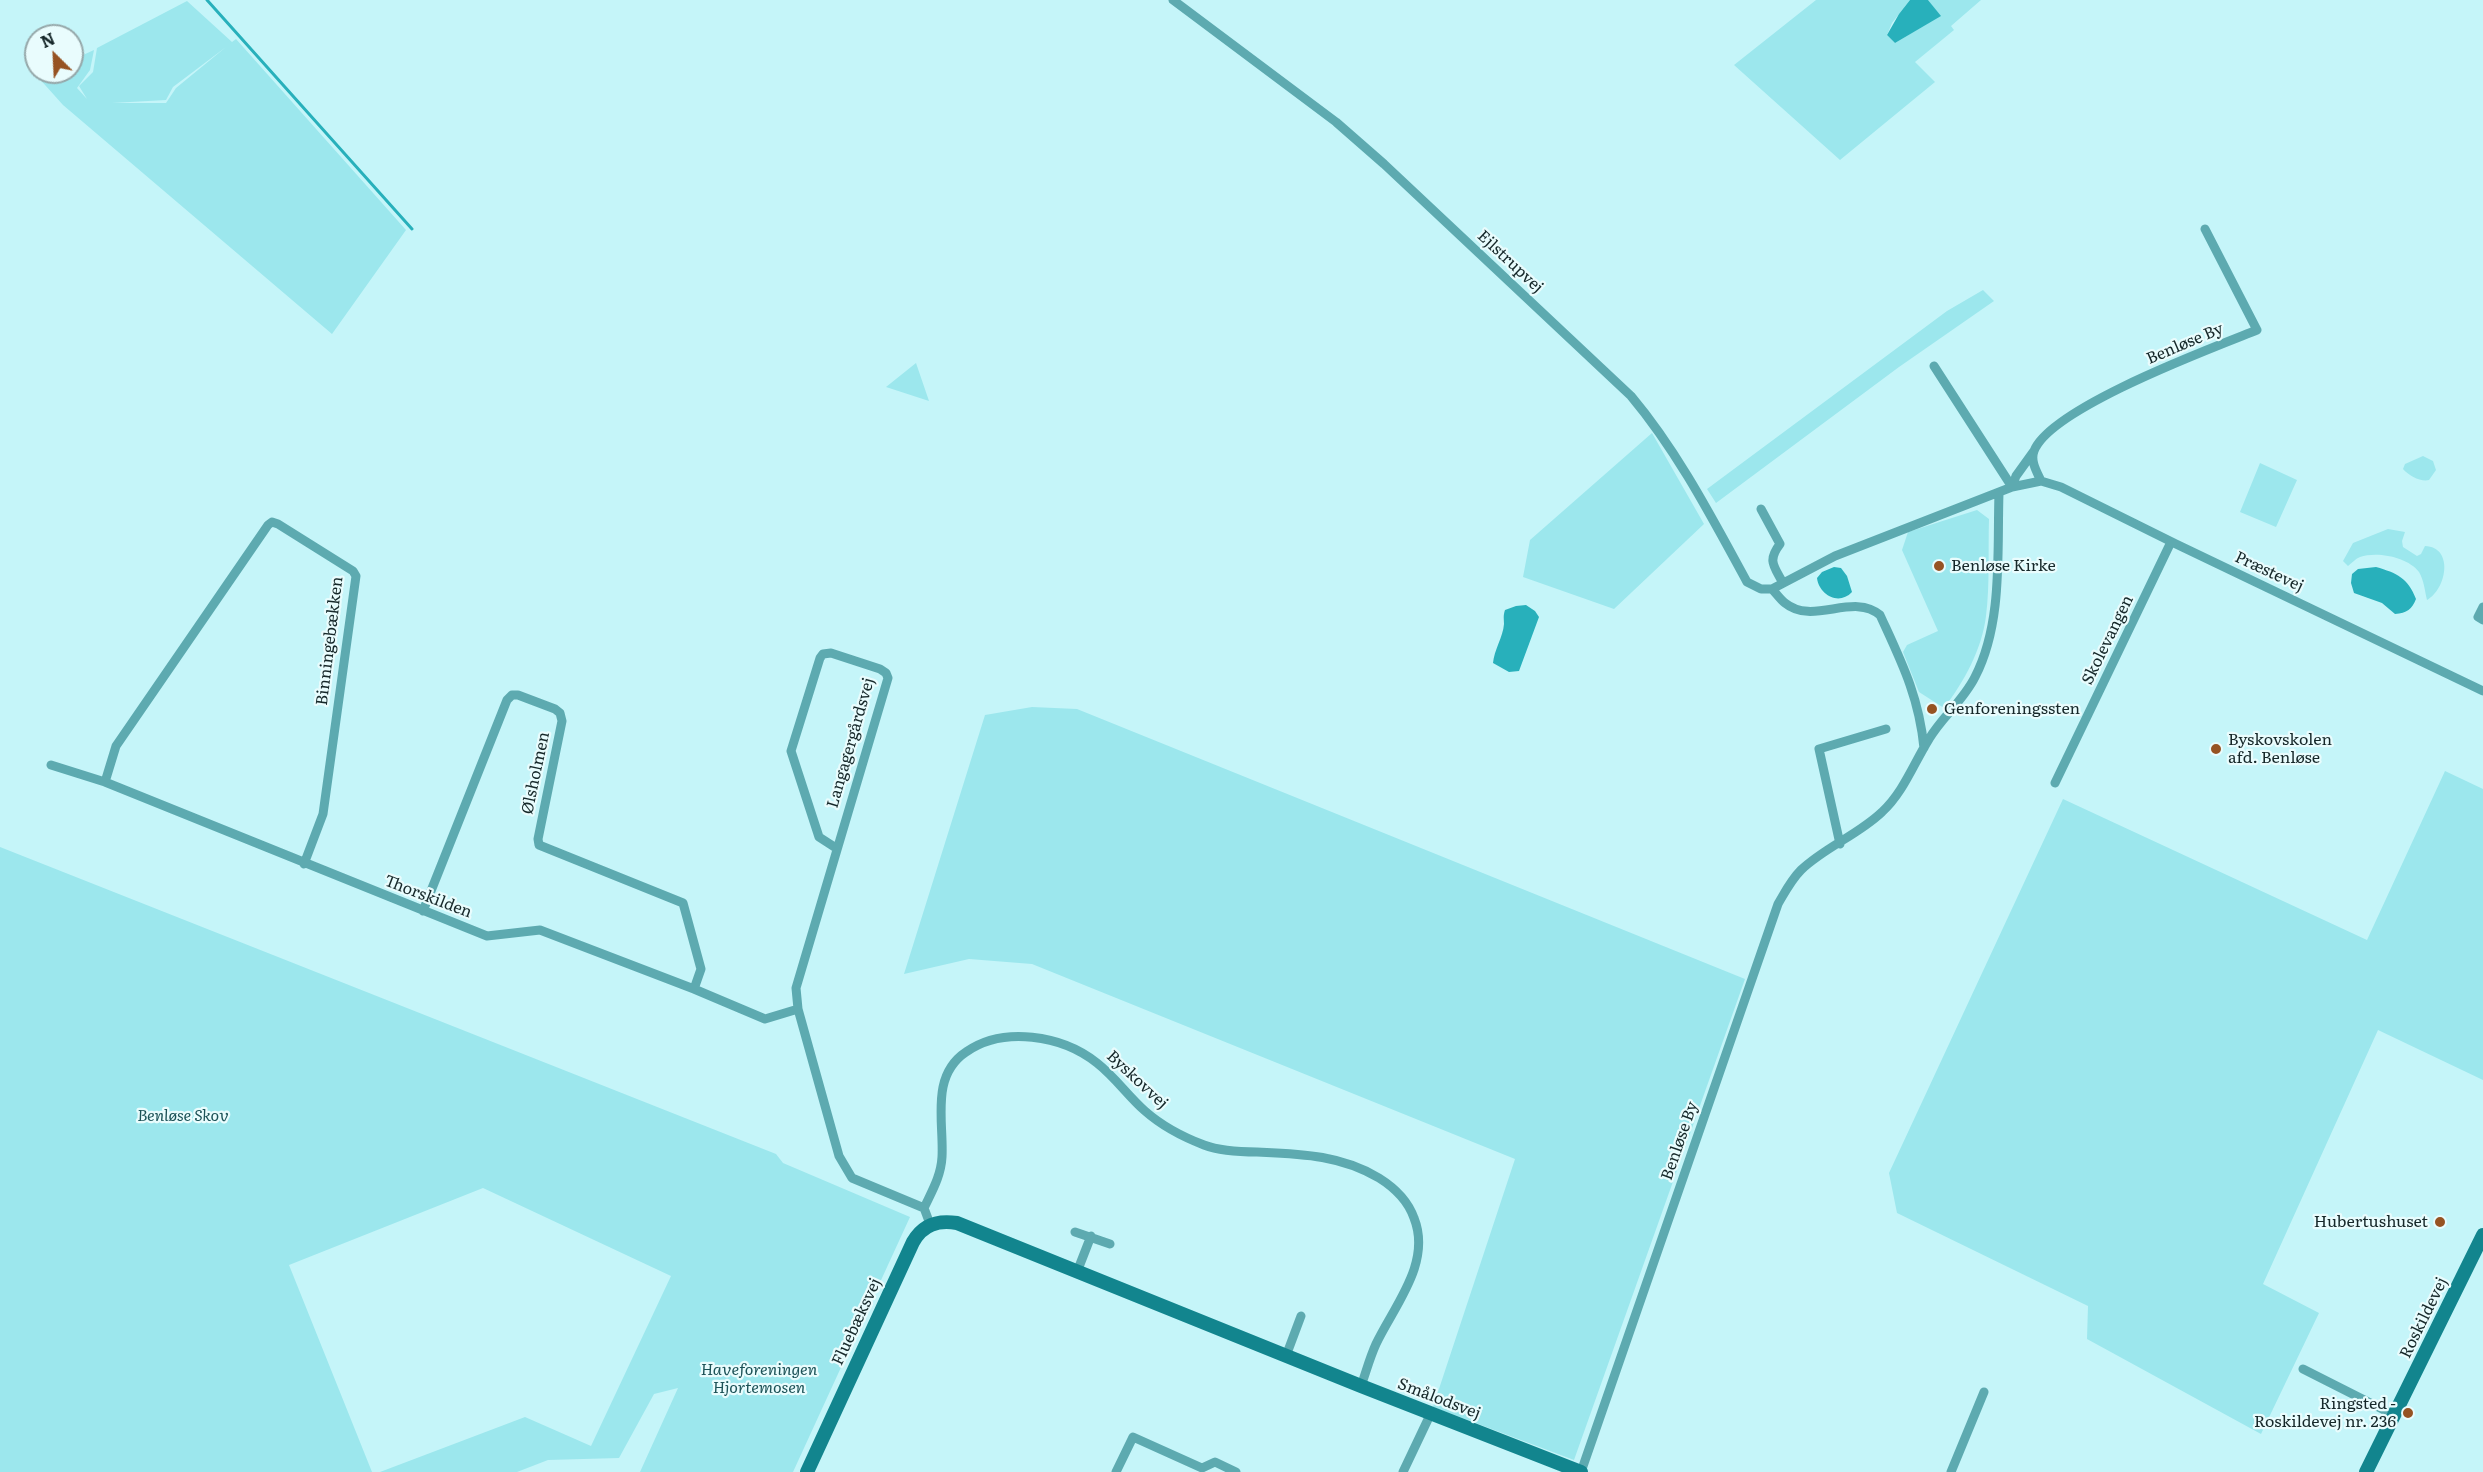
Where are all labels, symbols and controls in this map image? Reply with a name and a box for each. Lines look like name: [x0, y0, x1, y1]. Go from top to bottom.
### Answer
north arrow: [24, 24, 84, 84]
text: N: [36, 26, 59, 53]
street label: Ejlstrupvej: [1473, 227, 1547, 297]
street label: Benløse By: [2144, 319, 2226, 369]
street label: Præstevej: [2232, 548, 2306, 596]
place label: Benløse Kirke: [1951, 556, 2056, 576]
marker: Benløse Kirke: [1932, 559, 1946, 573]
street label: Binningebækken: [313, 575, 347, 707]
street label: Skolevangen: [2078, 592, 2138, 688]
street label: Langagergårdsvej: [823, 676, 879, 810]
place label: Genforeningssten: [1944, 699, 2080, 719]
marker: Genforeningssten: [1925, 702, 1939, 716]
street label: Ølsholmen: [518, 730, 554, 816]
place label: Byskovskolen afd. Benløse: [2228, 730, 2332, 768]
marker: Byskovskolen afd. Benløse: [2209, 742, 2223, 756]
street label: Thorskilden: [381, 871, 475, 923]
street label: Byskovvej: [1102, 1047, 1172, 1113]
street label: Benløse By: [1658, 1099, 1702, 1183]
park label: Benløse Skov: [137, 1106, 229, 1126]
place label: Hubertushuset: [2314, 1212, 2428, 1232]
marker: Hubertushuset: [2433, 1215, 2447, 1229]
street label: Roskildevej: [2396, 1274, 2452, 1362]
street label: Fluebæksvej: [828, 1275, 886, 1369]
park label: Haveforeningen Hjortemosen: [701, 1360, 817, 1398]
street label: Smålodsvej: [1395, 1374, 1483, 1424]
place label: Ringsted - Roskildevej nr. 236: [2254, 1394, 2396, 1432]
marker: Ringsted - Roskildevej nr. 236: [2401, 1406, 2415, 1420]

